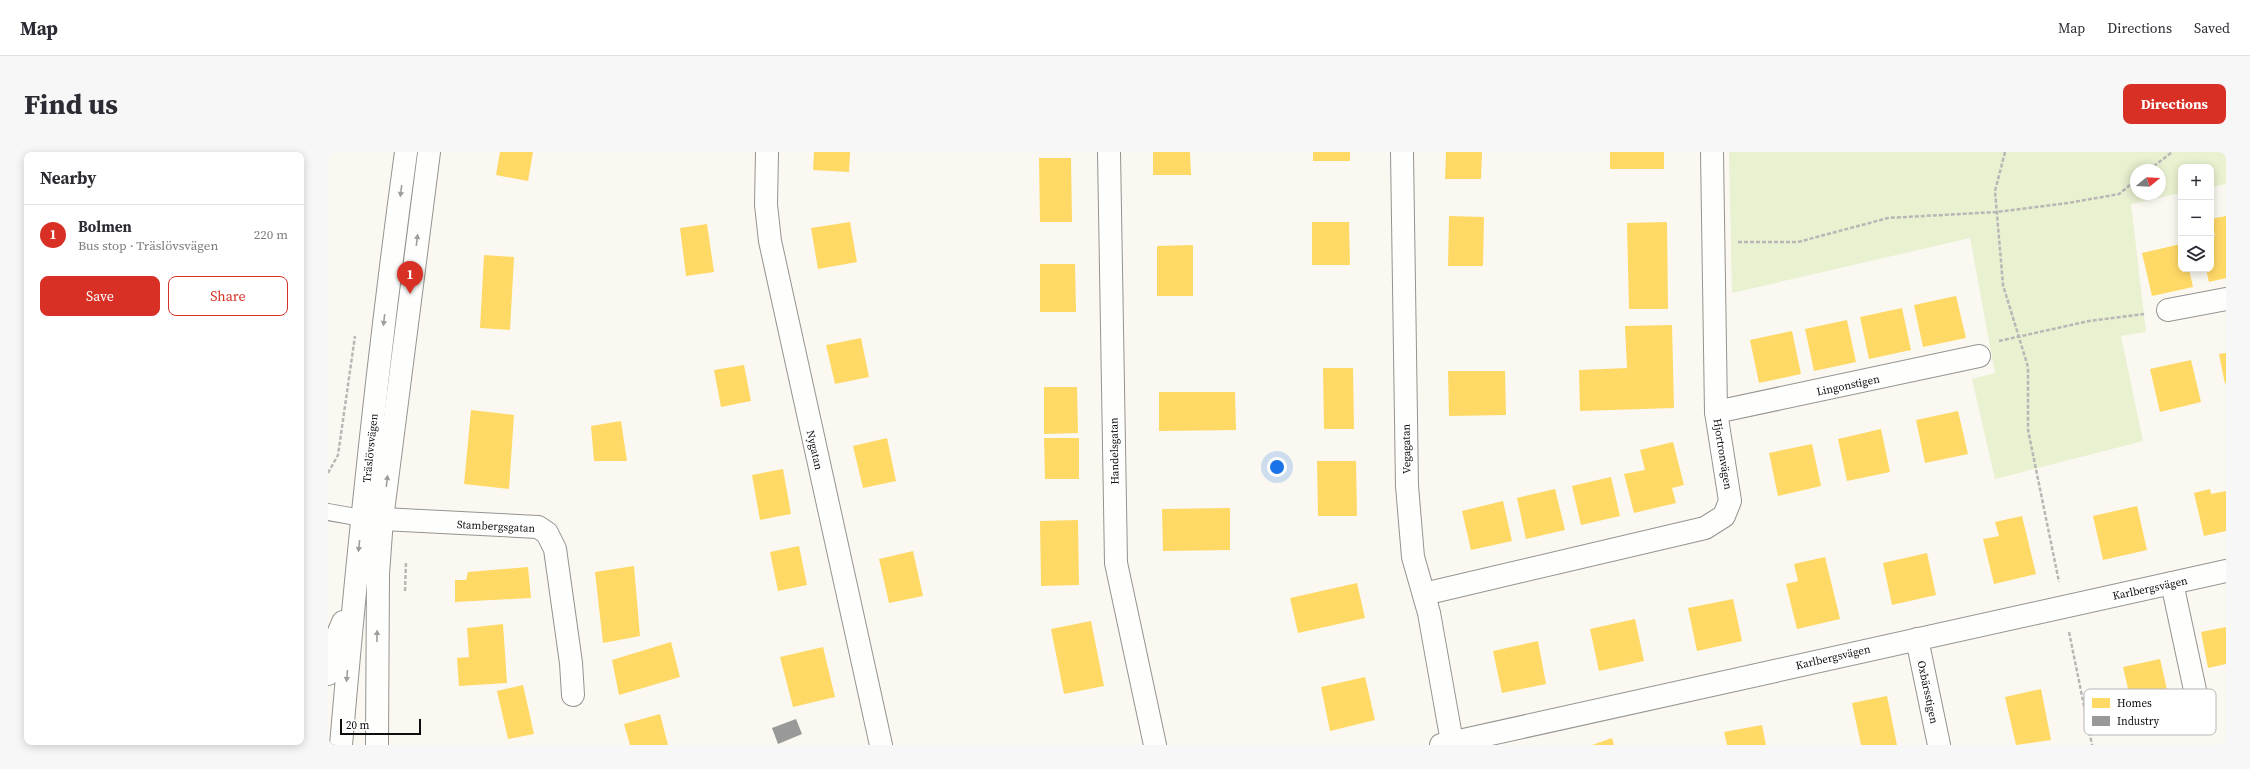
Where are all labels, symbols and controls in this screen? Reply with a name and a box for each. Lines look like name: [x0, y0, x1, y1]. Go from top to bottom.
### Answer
text: Map: [20, 15, 58, 41]
text: Map: [2058, 18, 2085, 38]
text: Directions: [2107, 18, 2172, 38]
text: Saved: [2194, 18, 2230, 38]
button: Directions: [2123, 84, 2226, 124]
text: Find us: [24, 85, 118, 123]
north arrow: [2130, 164, 2166, 200]
map controls: [2178, 164, 2214, 272]
button: +: [2178, 164, 2214, 200]
text: Nearby: [40, 166, 96, 190]
one-way arrow: [398, 185, 404, 197]
button: −: [2178, 200, 2214, 236]
text: Bolmen: [78, 216, 132, 237]
text: 1: [49, 226, 57, 243]
text: 220 m: [254, 226, 288, 243]
one-way arrow: [414, 234, 420, 247]
button: layers: [2178, 236, 2214, 272]
text: Bus stop · Träslövsvägen: [78, 237, 218, 254]
pin: 1: [397, 261, 423, 294]
button: Save: [40, 276, 160, 316]
button: Share: [168, 276, 288, 316]
one-way arrow: [381, 314, 387, 326]
street label: Lingonstigen: [1815, 371, 1881, 400]
street label: Träslövsvägen: [359, 412, 382, 483]
street label: Handelsgatan: [1106, 417, 1123, 485]
street label: Hjortronvägen: [1709, 417, 1736, 491]
street label: Vegagatan: [1399, 423, 1414, 474]
street label: Nygatan: [803, 429, 826, 472]
your location: [1267, 457, 1287, 477]
one-way arrow: [384, 475, 390, 487]
street label: Stambergsgatan: [456, 517, 536, 536]
one-way arrow: [356, 540, 362, 552]
street label: Karlbergsvägen: [2111, 573, 2189, 604]
one-way arrow: [374, 629, 380, 642]
street label: Karlbergsvägen: [1794, 642, 1872, 673]
street label: Oxbärsstigen: [1913, 659, 1942, 725]
one-way arrow: [344, 670, 351, 682]
legend: [2084, 689, 2216, 735]
text: Homes: [2117, 696, 2152, 711]
text: Industry: [2117, 714, 2159, 729]
scale bar: [340, 717, 421, 736]
text: 20 m: [346, 718, 369, 733]

